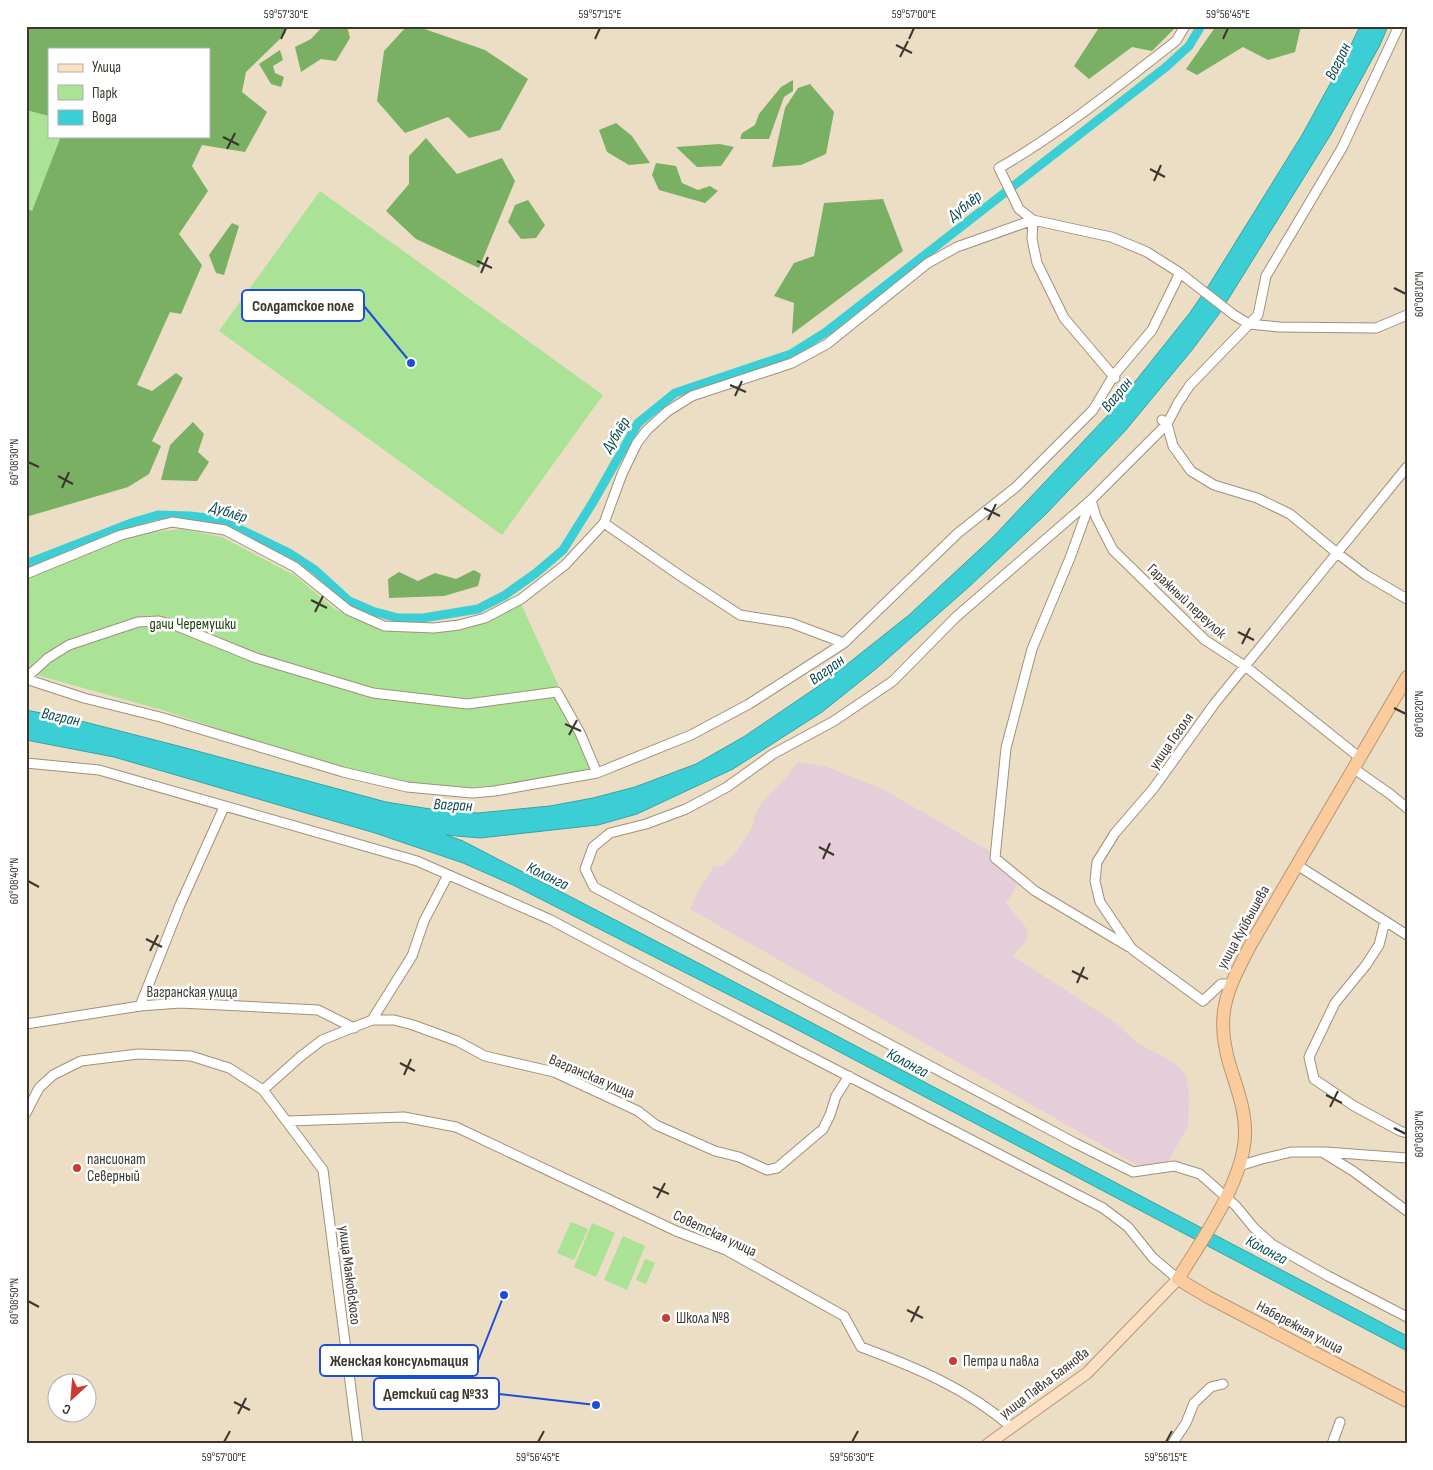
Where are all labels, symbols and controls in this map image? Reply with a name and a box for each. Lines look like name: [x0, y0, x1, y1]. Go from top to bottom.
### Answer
text: 59°57'30"E: [264, 7, 308, 22]
text: 59°57'15"E: [579, 7, 622, 22]
text: 59°57'00"E: [892, 7, 936, 22]
text: 59°56'45"E: [1206, 7, 1250, 22]
water label: Вагран: [1321, 40, 1356, 83]
legend: [48, 48, 210, 138]
text: Улица: [92, 58, 121, 77]
text: Парк: [92, 84, 118, 103]
text: Вода: [92, 108, 117, 127]
water label: Дублёр: [943, 187, 986, 226]
text: 60°08'10"N: [1412, 271, 1427, 317]
callout: Солдатское поле: [242, 290, 364, 321]
text: Солдатское поле: [252, 297, 354, 316]
water label: Вагран: [1097, 374, 1137, 416]
water label: Дублёр: [597, 413, 635, 457]
text: 60°08'30"N: [7, 439, 22, 485]
water label: Дублёр: [207, 497, 250, 527]
street label: Гаражный переулок: [1143, 560, 1230, 643]
park label: дачи Черемушки: [150, 615, 236, 634]
water label: Вагран: [806, 651, 848, 689]
text: 60°08'20"N: [1412, 691, 1427, 737]
water label: Вагран: [40, 704, 82, 731]
street label: улица Гоголя: [1145, 709, 1198, 773]
water label: Вагран: [433, 795, 473, 816]
text: 60°08'40"N: [7, 858, 22, 904]
water label: Колонга: [523, 858, 572, 895]
street label: улица Куйбышева: [1213, 882, 1274, 972]
street label: Вагранская улица: [146, 983, 238, 1002]
water label: Колонга: [883, 1045, 932, 1082]
street label: Вагранская улица: [546, 1050, 638, 1103]
text: 60°08'30"N: [1412, 1111, 1427, 1157]
place label: пансионат Северный: [87, 1150, 146, 1186]
marker: пансионат Северный: [71, 1162, 83, 1174]
street label: Советская улица: [670, 1206, 760, 1261]
street label: улица Маяковского: [334, 1224, 365, 1326]
water label: Колонга: [1242, 1232, 1291, 1269]
text: 60°08'50"N: [7, 1278, 22, 1324]
street label: Набережная улица: [1253, 1297, 1347, 1358]
place label: Школа №8: [676, 1309, 730, 1328]
marker: Школа №8: [660, 1312, 672, 1324]
street label: улица Павла Баянова: [996, 1343, 1093, 1423]
callout: Женская консультация: [320, 1345, 478, 1376]
text: Женская консультация: [330, 1352, 468, 1371]
place label: Петра и павла: [963, 1352, 1039, 1371]
marker: Петра и павла: [947, 1355, 959, 1367]
north arrow: [48, 1372, 98, 1422]
callout: Детский сад №33: [374, 1378, 499, 1409]
text: Детский сад №33: [383, 1385, 489, 1404]
text: С: [60, 1400, 73, 1418]
text: 59°57'00"E: [202, 1450, 246, 1465]
text: 59°56'45"E: [516, 1450, 560, 1465]
text: 59°56'30"E: [830, 1450, 874, 1465]
text: 59°56'15"E: [1144, 1450, 1188, 1465]

